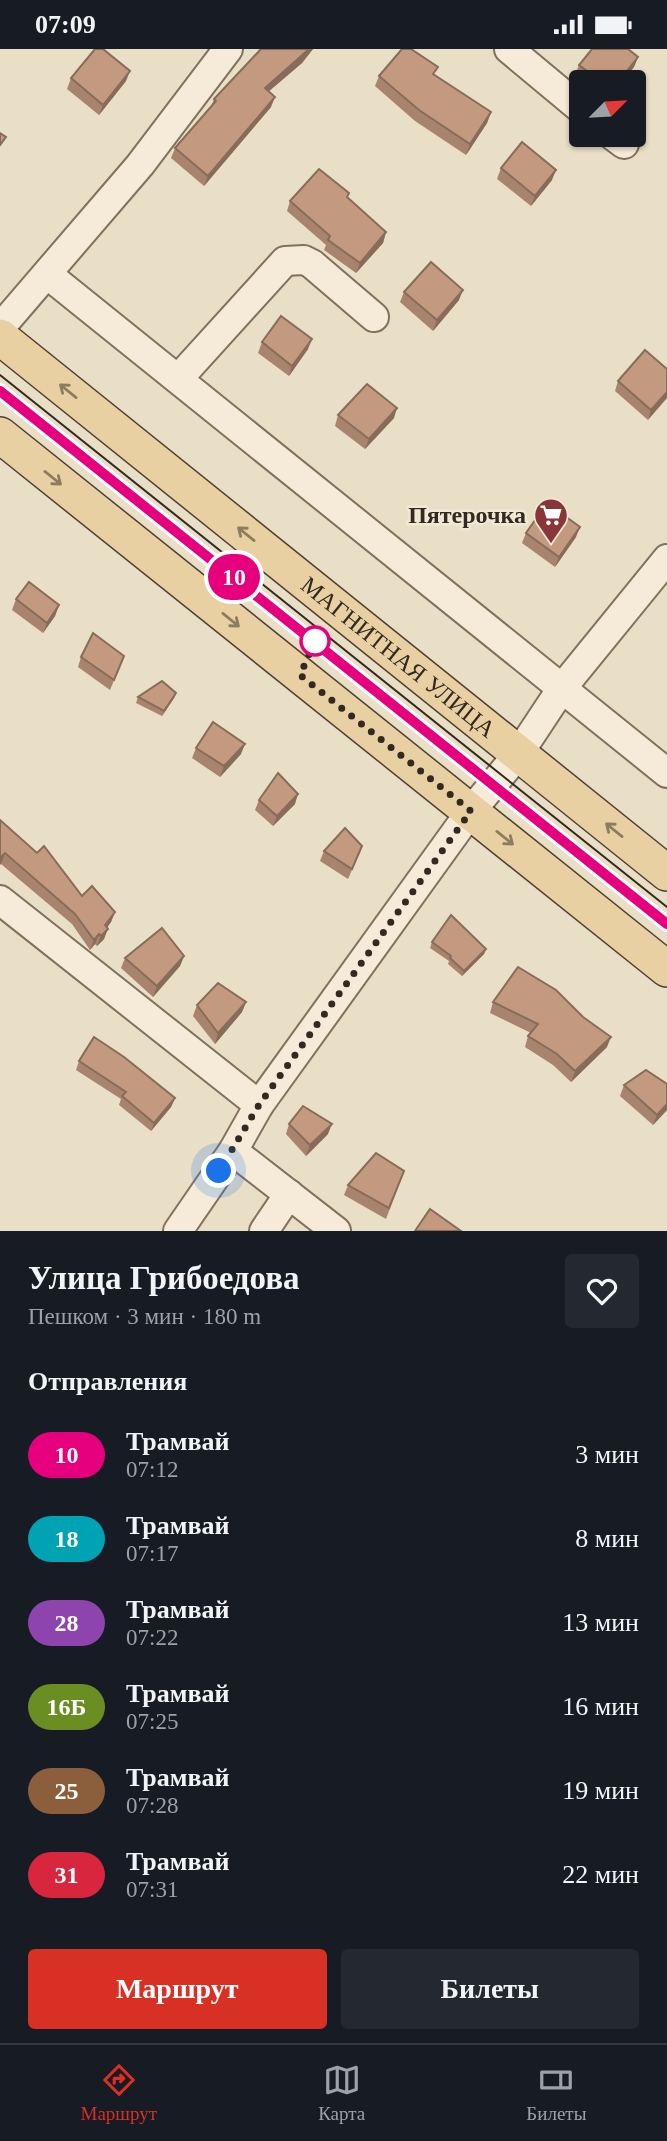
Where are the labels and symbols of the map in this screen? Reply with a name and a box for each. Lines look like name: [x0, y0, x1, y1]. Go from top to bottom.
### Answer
north arrow: [569, 70, 646, 147]
one-way arrow: [60, 384, 78, 399]
one-way arrow: [44, 470, 62, 486]
supermarket icon: Пятерочка: [532, 496, 570, 545]
place label: Пятерочка: [408, 502, 526, 528]
one-way arrow: [237, 526, 255, 541]
line badge: 10: [202, 554, 266, 600]
street label: МАГНИТНАЯ УЛИЦА: [296, 571, 501, 743]
one-way arrow: [222, 612, 240, 627]
unlabelled marker: [300, 626, 330, 656]
one-way arrow: [605, 822, 623, 837]
one-way arrow: [495, 831, 513, 846]
your location: [201, 1153, 236, 1188]

